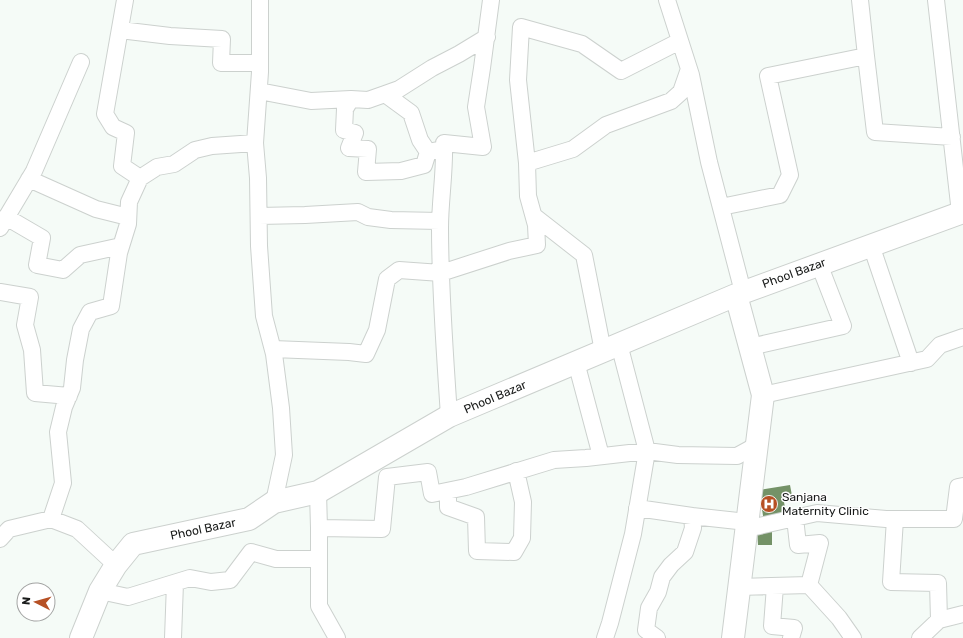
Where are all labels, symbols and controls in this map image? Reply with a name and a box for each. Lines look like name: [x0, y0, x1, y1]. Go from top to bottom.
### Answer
street label: Phool Bazar: [760, 255, 828, 291]
street label: Phool Bazar: [462, 377, 529, 416]
place label: Sanjana Maternity Clinic: [782, 490, 869, 518]
hospital icon: Sanjana Maternity Clinic: [759, 494, 779, 514]
street label: Phool Bazar: [169, 515, 237, 543]
north arrow: [16, 582, 56, 622]
text: N: [20, 596, 33, 606]

